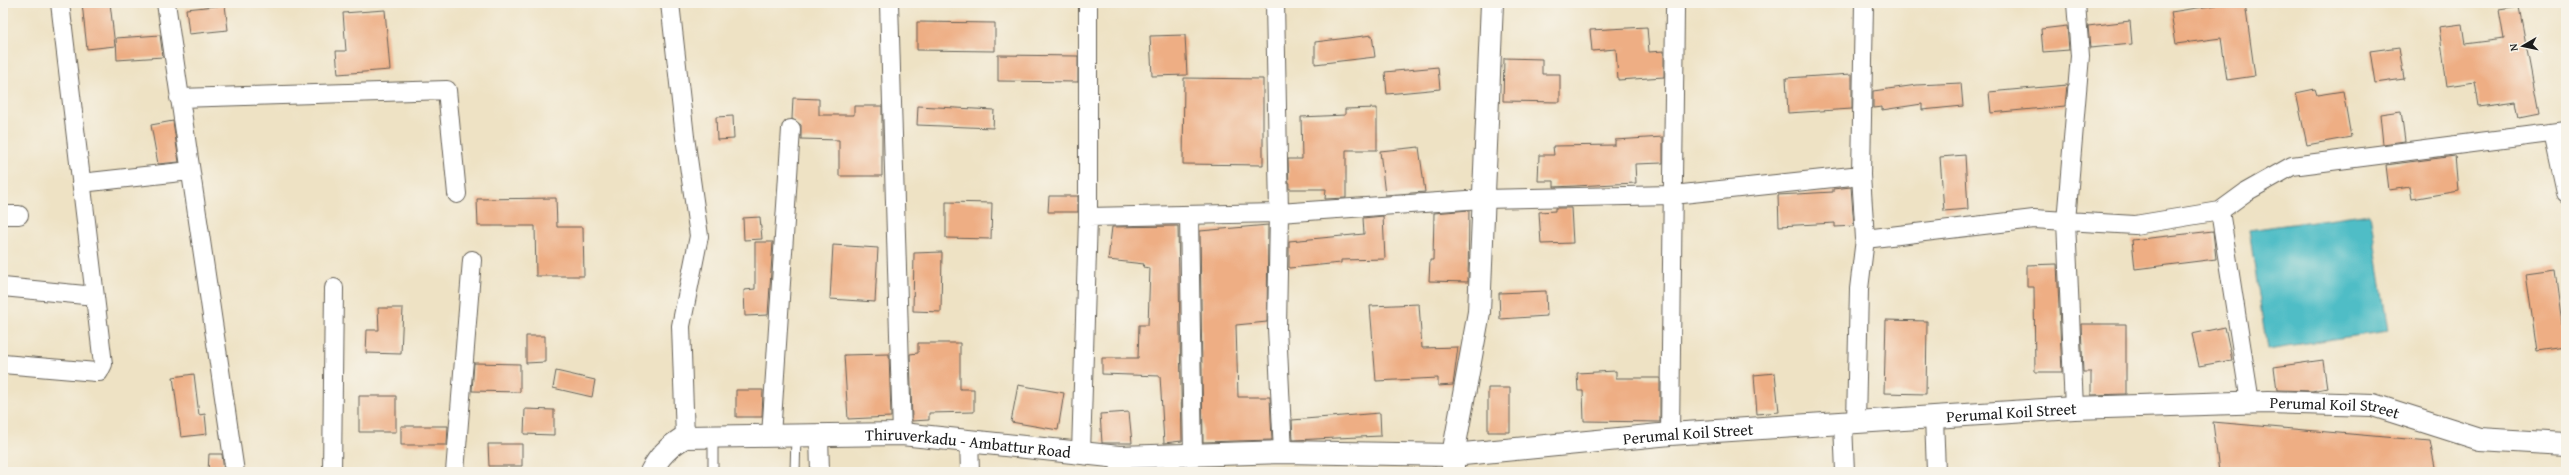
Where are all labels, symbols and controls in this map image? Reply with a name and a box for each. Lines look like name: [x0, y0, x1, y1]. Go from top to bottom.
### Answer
north arrow: [2503, 26, 2543, 66]
text: N: [2505, 42, 2522, 52]
street label: Perumal Koil Street: [2269, 390, 2403, 425]
street label: Perumal Koil Street: [1945, 396, 2078, 428]
street label: Perumal Koil Street: [1622, 417, 1754, 451]
street label: Thiruverkadu - Ambattur Road: [865, 422, 1073, 464]

